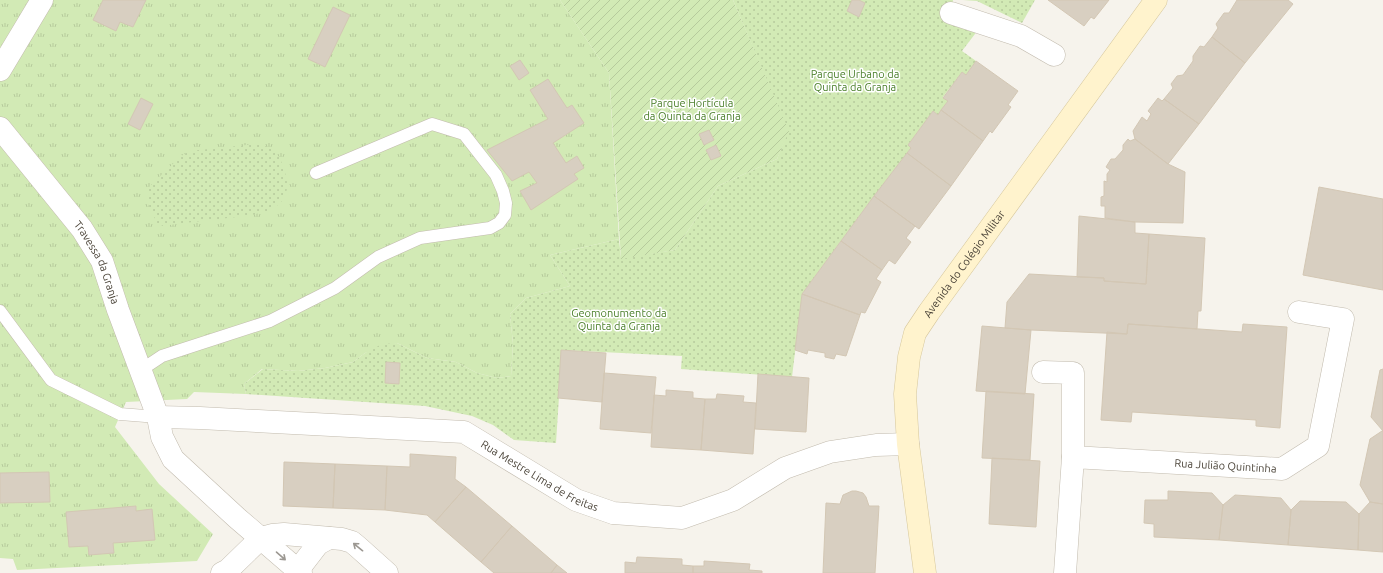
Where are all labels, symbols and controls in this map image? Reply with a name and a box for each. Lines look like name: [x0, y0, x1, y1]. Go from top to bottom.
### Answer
park label: Parque Urbano da Quinta da Granja: [811, 68, 899, 93]
park label: Parque Hortícula da Quinta da Granja: [643, 97, 741, 122]
street label: Avenida do Colégio Militar: [921, 207, 1008, 320]
street label: Travessa da Granja: [72, 218, 122, 305]
park label: Geomonumento da Quinta da Granja: [571, 307, 667, 332]
street label: Rua Mestre Lima de Freitas: [479, 438, 600, 513]
street label: Rua Julião Quintinha: [1174, 457, 1277, 475]
one-way arrow: [352, 543, 363, 552]
one-way arrow: [276, 551, 286, 560]

